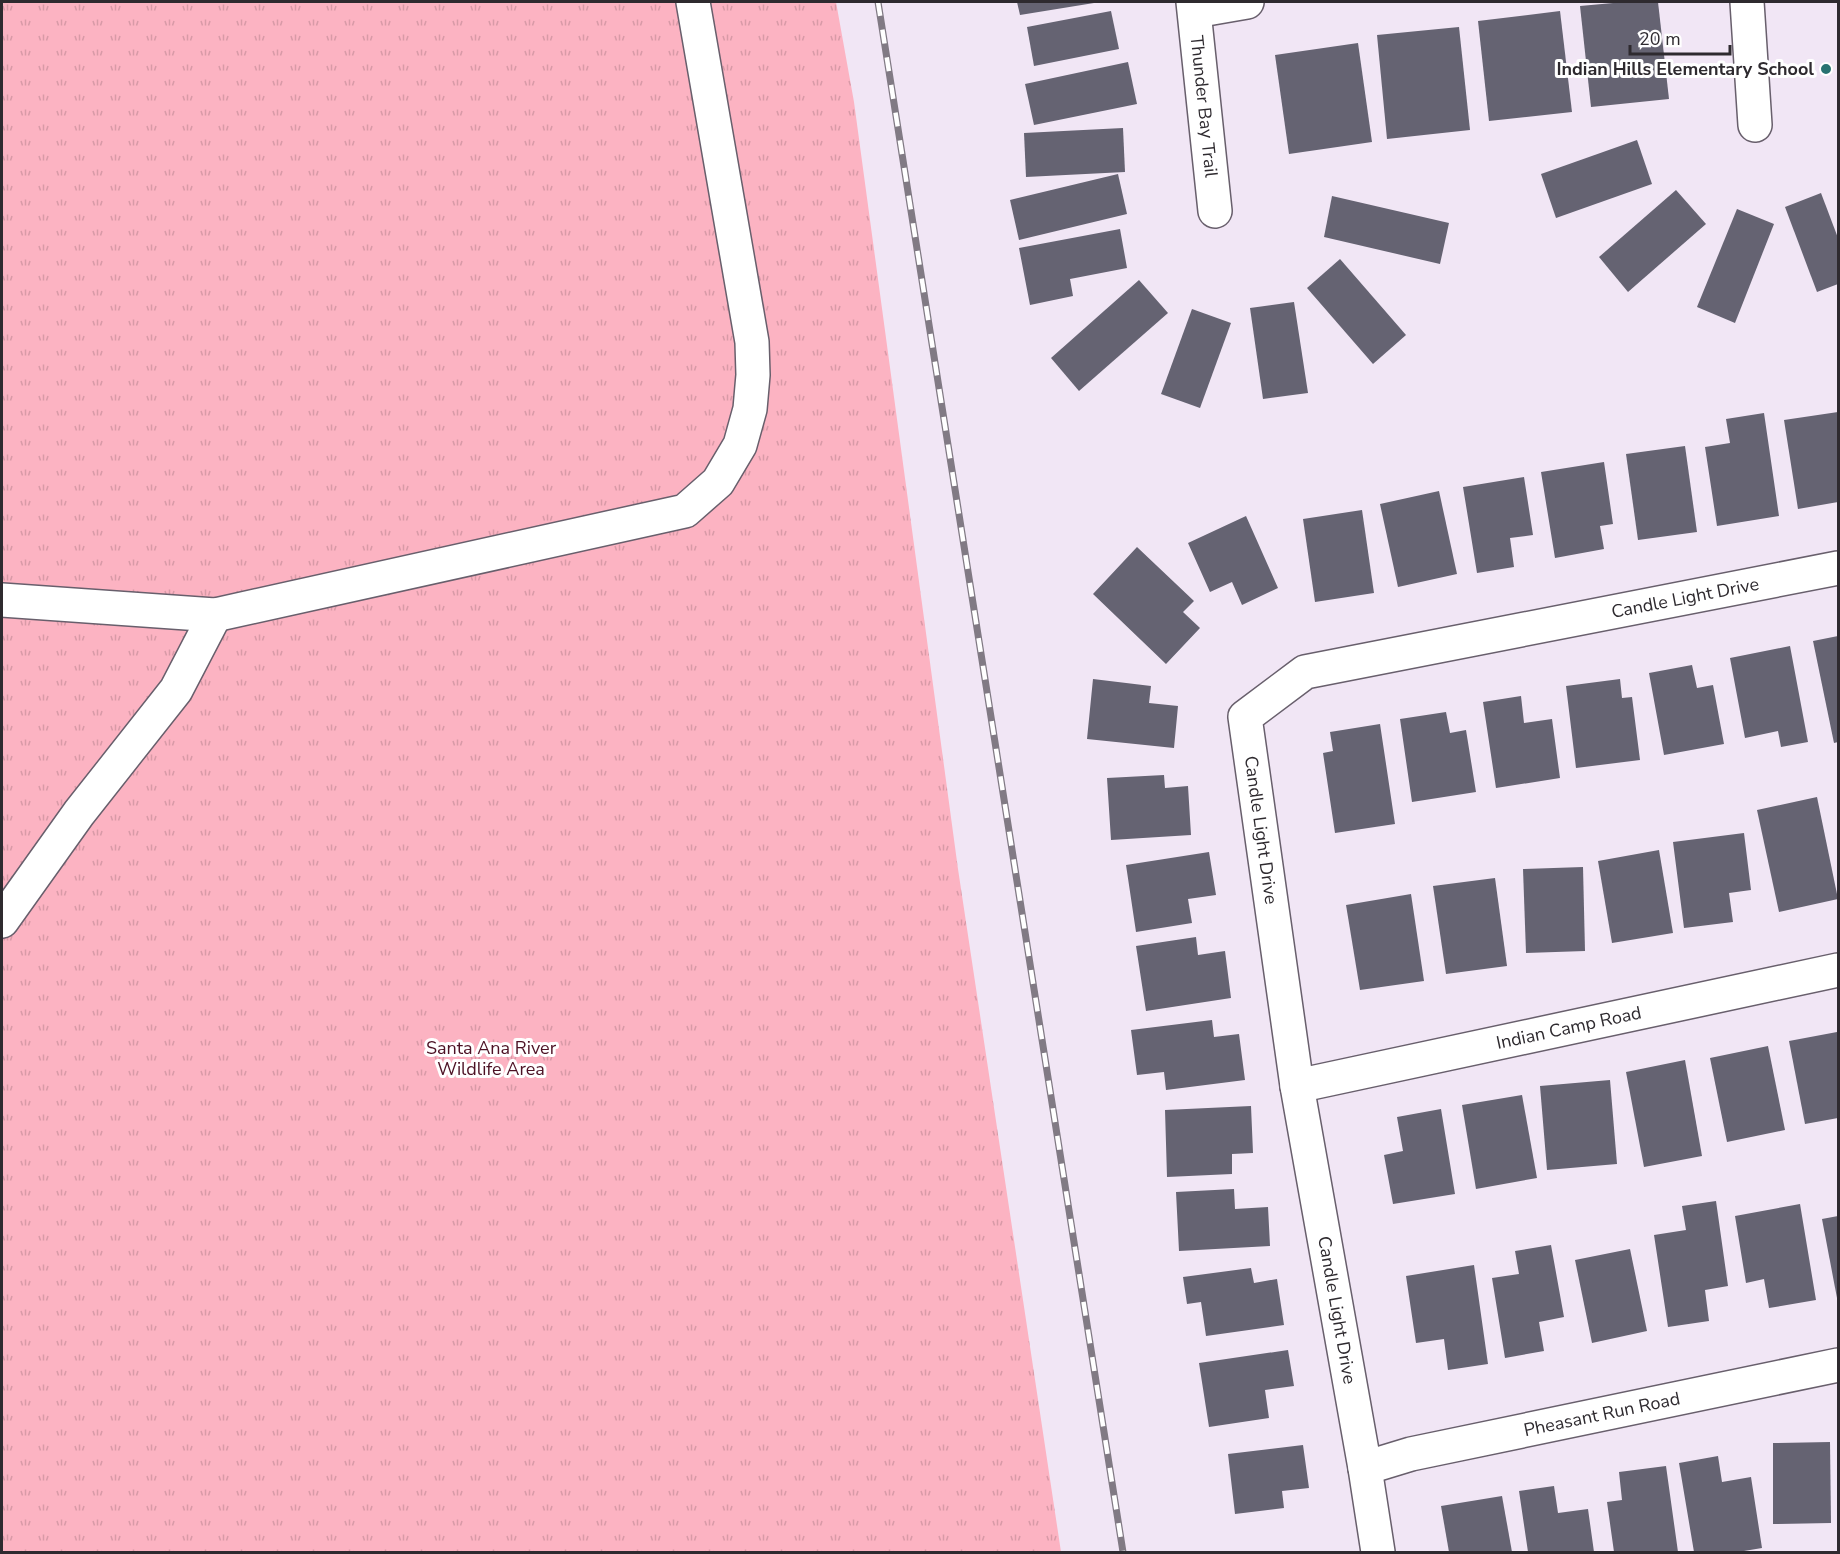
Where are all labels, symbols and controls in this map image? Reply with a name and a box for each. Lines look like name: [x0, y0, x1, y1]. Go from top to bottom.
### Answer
scale bar: [1630, 18, 1730, 56]
text: 20 m: [1639, 27, 1681, 51]
street label: Thunder Bay Trail: [1185, 34, 1223, 179]
place label: Indian Hills Elementary School: [1556, 57, 1814, 81]
marker: Indian Hills Elementary School: [1819, 62, 1833, 76]
street label: Candle Light Drive: [1609, 572, 1761, 624]
street label: Candle Light Drive: [1239, 754, 1283, 906]
street label: Indian Camp Road: [1494, 1000, 1644, 1055]
park label: Santa Ana River Wildlife Area: [426, 1036, 557, 1081]
street label: Candle Light Drive: [1312, 1234, 1362, 1386]
street label: Pheasant Run Road: [1521, 1386, 1682, 1442]

